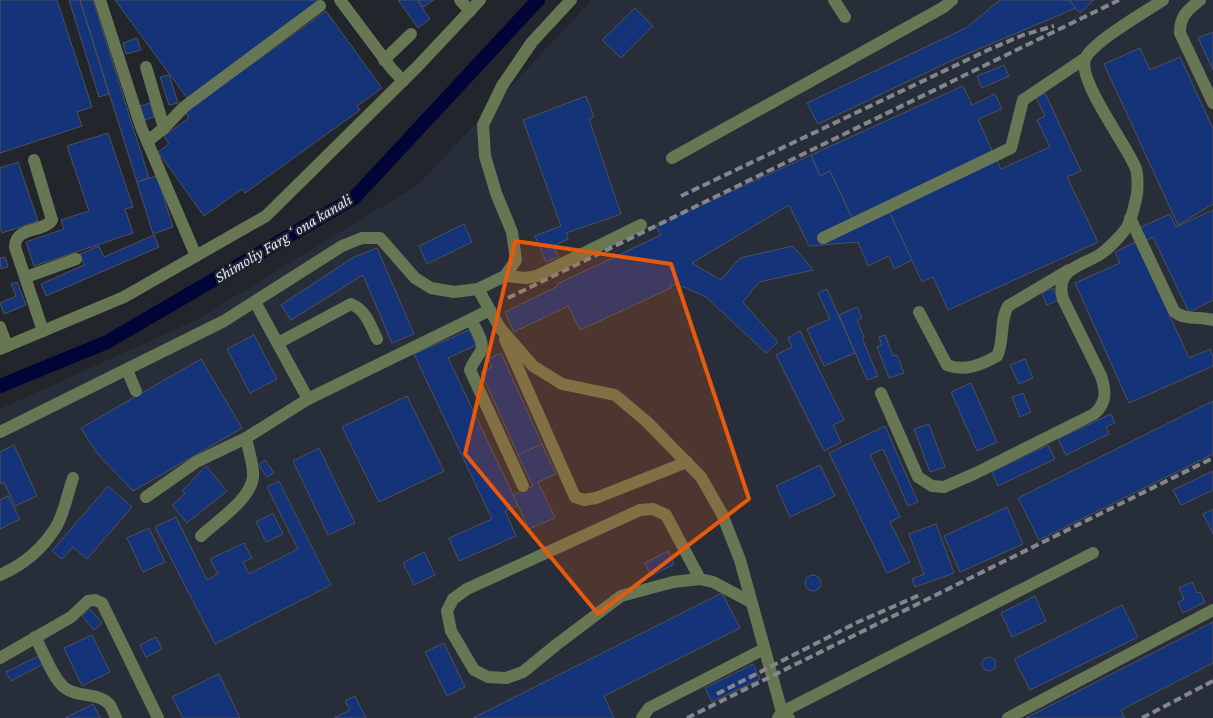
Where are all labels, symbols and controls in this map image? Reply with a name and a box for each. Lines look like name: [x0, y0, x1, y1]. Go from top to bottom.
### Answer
water label: Shimoliy Fargʻona kanali: [212, 190, 356, 286]

